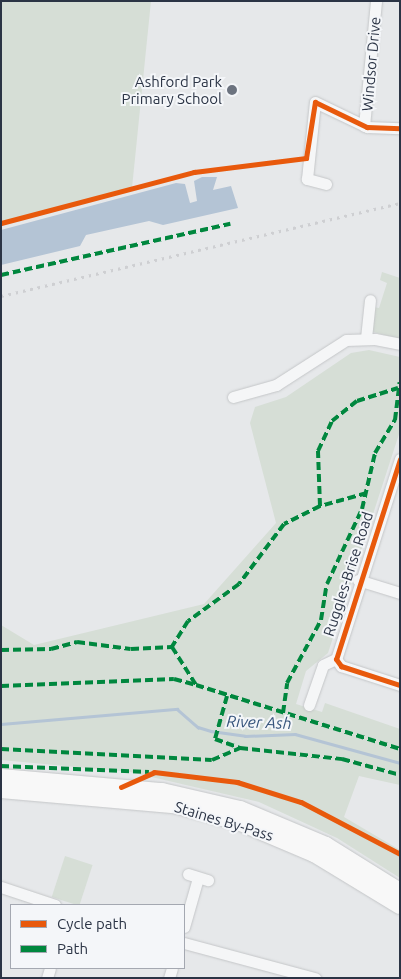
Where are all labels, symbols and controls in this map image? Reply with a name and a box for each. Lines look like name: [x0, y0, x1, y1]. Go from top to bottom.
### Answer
street label: Windsor Drive: [358, 16, 384, 112]
place label: Ashford Park Primary School: [121, 72, 222, 107]
marker: Ashford Park Primary School: [226, 84, 238, 96]
street label: Ruggles-Brise Road: [319, 509, 377, 639]
water label: River Ash: [226, 711, 292, 733]
street label: Staines By-Pass: [172, 797, 276, 845]
legend: [10, 904, 185, 969]
text: Cycle path: [57, 915, 127, 932]
text: Path: [57, 940, 88, 957]

